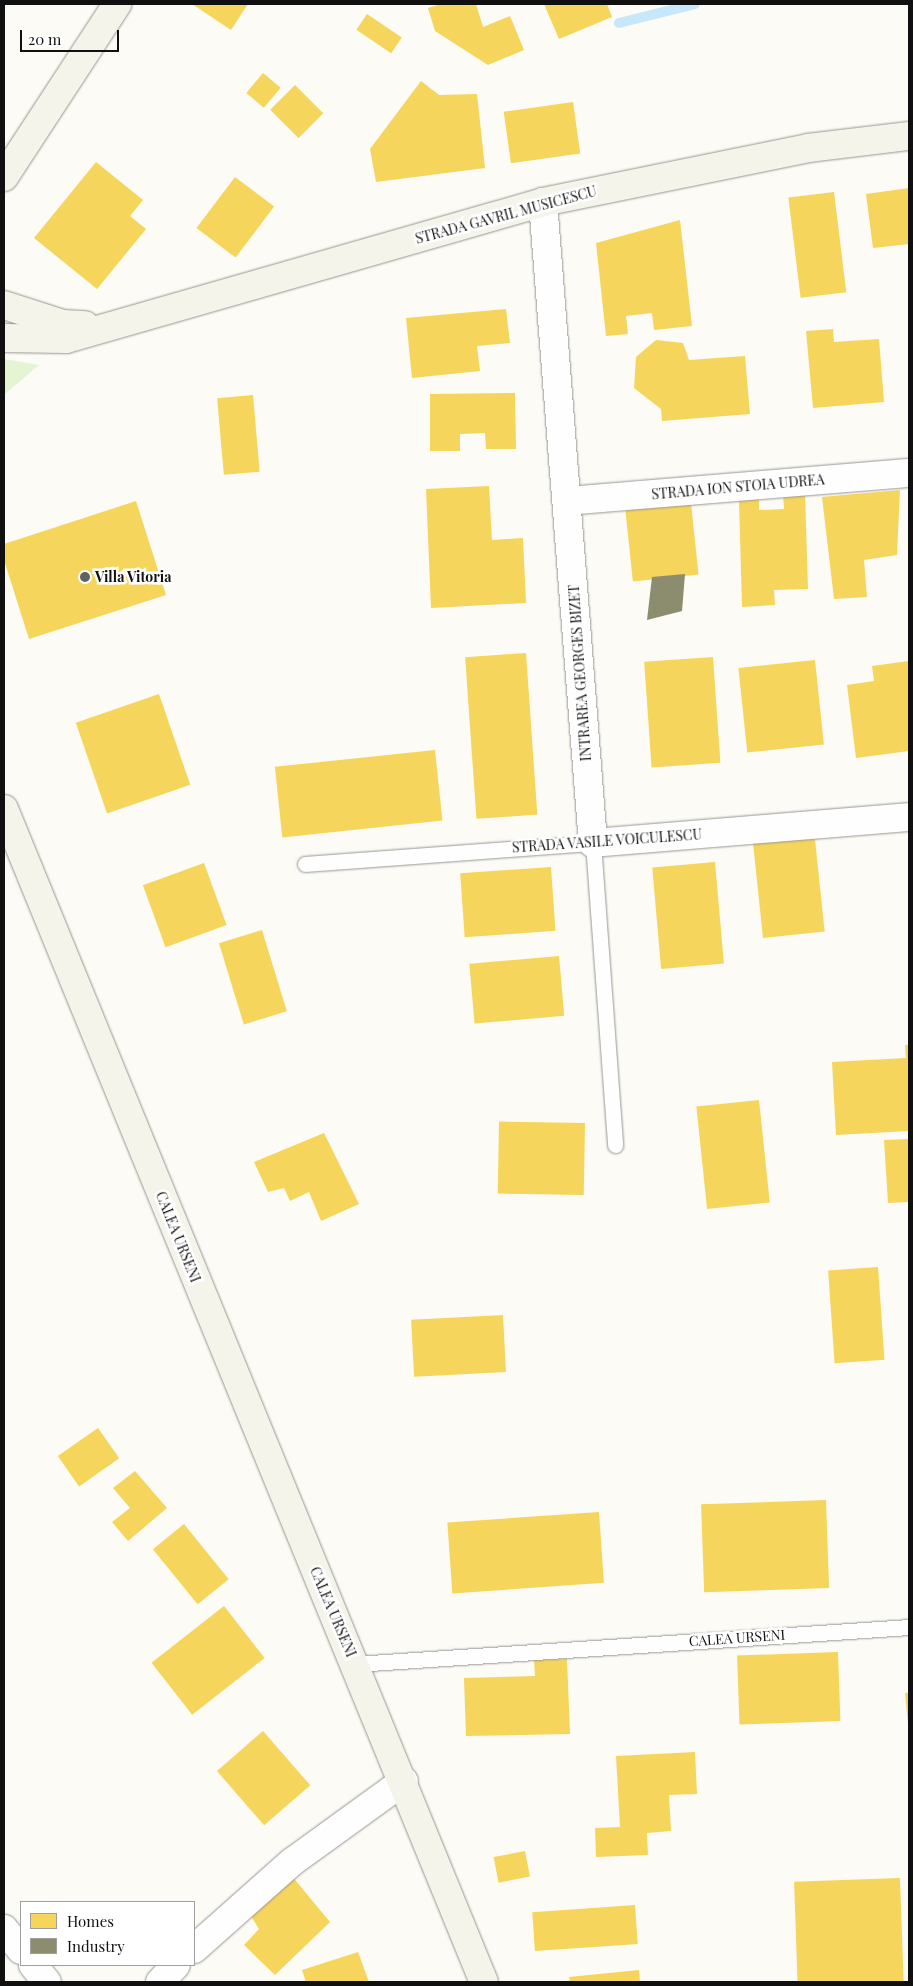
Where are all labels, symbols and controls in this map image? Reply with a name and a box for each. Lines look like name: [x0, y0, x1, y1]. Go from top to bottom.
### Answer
scale bar: [22, 20, 121, 52]
text: 20 m: [28, 29, 61, 49]
street label: STRADA GAVRIL MUSICESCU: [413, 183, 599, 247]
street label: STRADA ION STOIA UDREA: [651, 471, 825, 503]
place label: Villa Vitoria: [95, 569, 172, 585]
marker: Villa Vitoria: [79, 571, 91, 583]
street label: INTRAREA GEORGES BIZET: [565, 584, 595, 762]
street label: STRADA VASILE VOICULESCU: [511, 826, 703, 856]
street label: CALEA URSENI: [152, 1189, 204, 1285]
street label: CALEA URSENI: [306, 1564, 360, 1660]
street label: CALEA URSENI: [688, 1626, 786, 1650]
legend: [20, 1901, 195, 1966]
text: Homes: [67, 1911, 114, 1931]
text: Industry: [67, 1936, 125, 1956]

